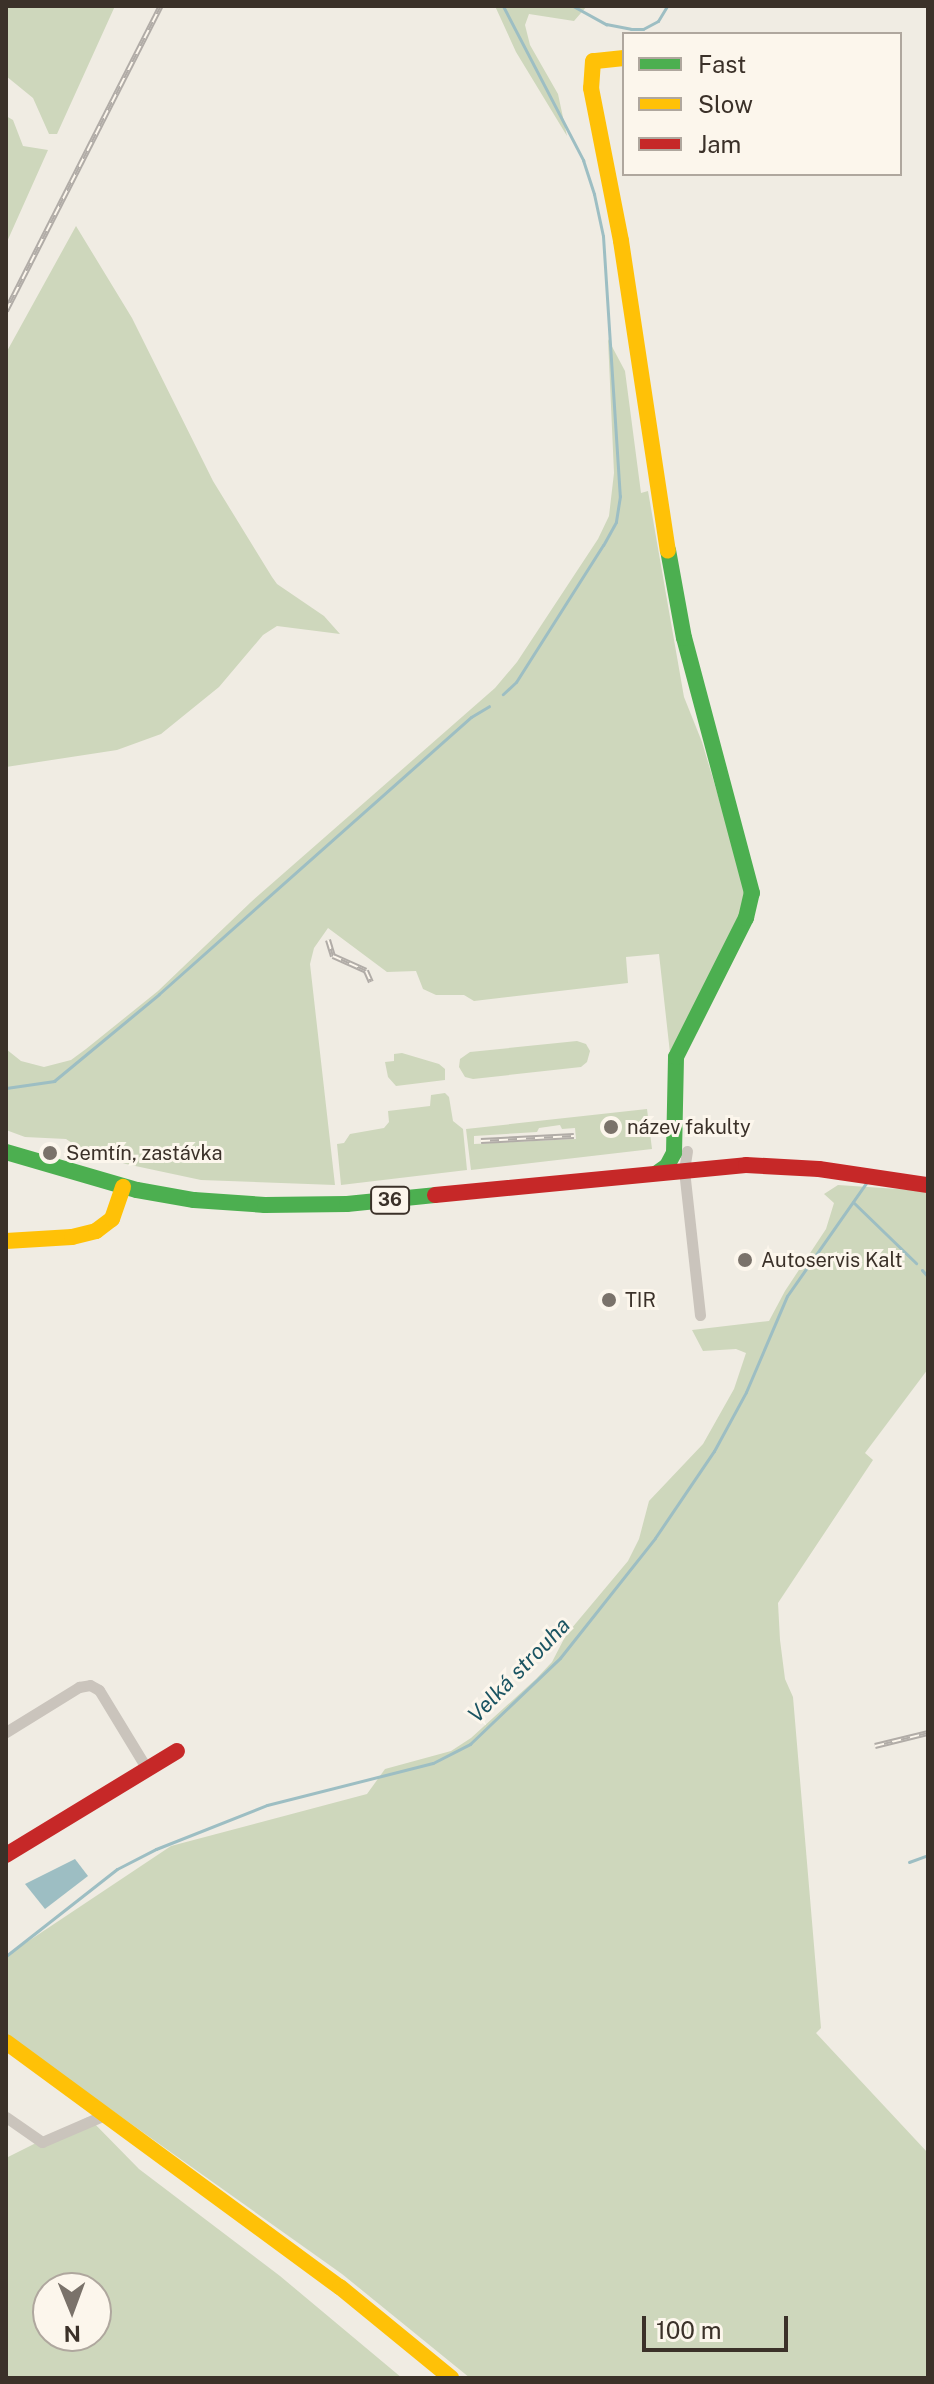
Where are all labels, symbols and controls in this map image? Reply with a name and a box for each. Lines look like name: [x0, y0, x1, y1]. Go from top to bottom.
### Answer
legend: [622, 32, 902, 176]
text: Fast: [698, 50, 746, 78]
text: Slow: [698, 90, 753, 118]
text: Jam: [698, 130, 741, 158]
place label: název fakulty: [627, 1115, 751, 1139]
marker: název fakulty: [602, 1118, 620, 1136]
place label: Semtín, zastávka: [66, 1141, 223, 1165]
marker: Semtín, zastávka: [41, 1144, 59, 1162]
road number: 36: [370, 1186, 410, 1214]
place label: Autoservis Kalt: [761, 1248, 903, 1272]
marker: Autoservis Kalt: [736, 1251, 754, 1269]
place label: TIR: [625, 1288, 656, 1312]
marker: TIR: [600, 1291, 618, 1309]
water label: Velká strouha: [462, 1612, 576, 1728]
north arrow: [32, 2272, 112, 2352]
scale bar: [646, 2300, 792, 2350]
text: 100 m: [656, 2316, 722, 2344]
text: N: [64, 2321, 81, 2347]

